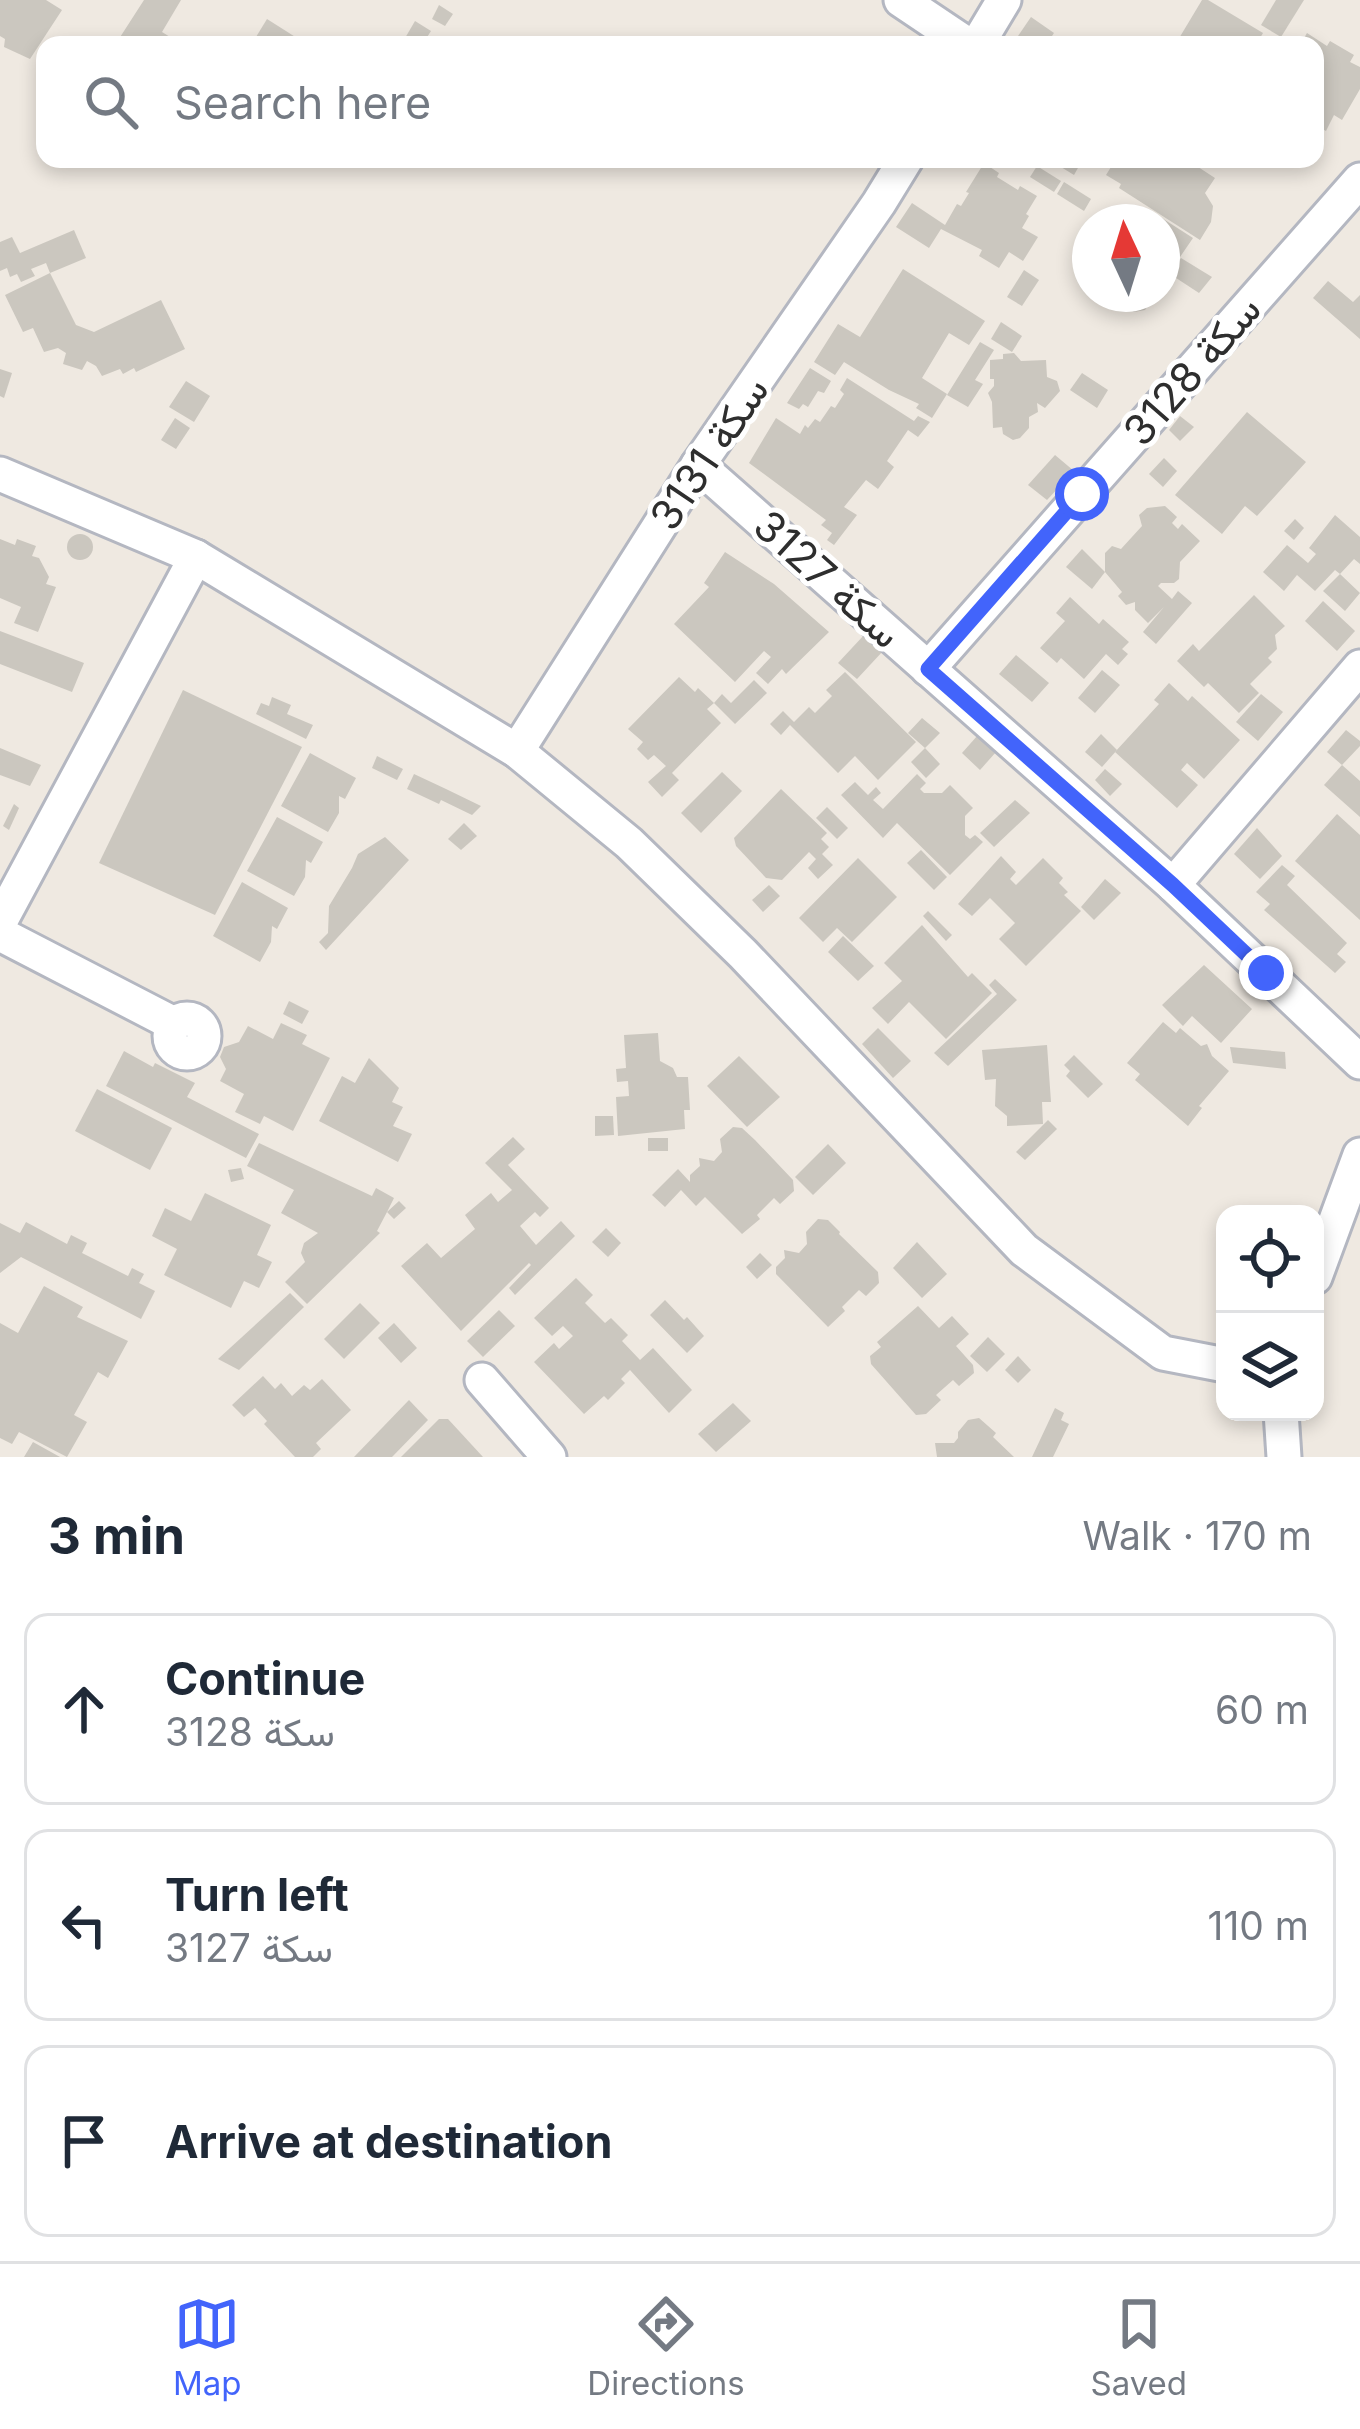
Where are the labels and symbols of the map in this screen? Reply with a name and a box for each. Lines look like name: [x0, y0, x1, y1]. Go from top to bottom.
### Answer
north arrow: [1072, 204, 1180, 312]
street label: سكة 3128: [1112, 284, 1271, 455]
street label: سكة 3131: [639, 366, 778, 539]
route start: [1055, 467, 1109, 521]
street label: سكة 3127: [744, 499, 913, 658]
route end: [1239, 946, 1293, 1000]

